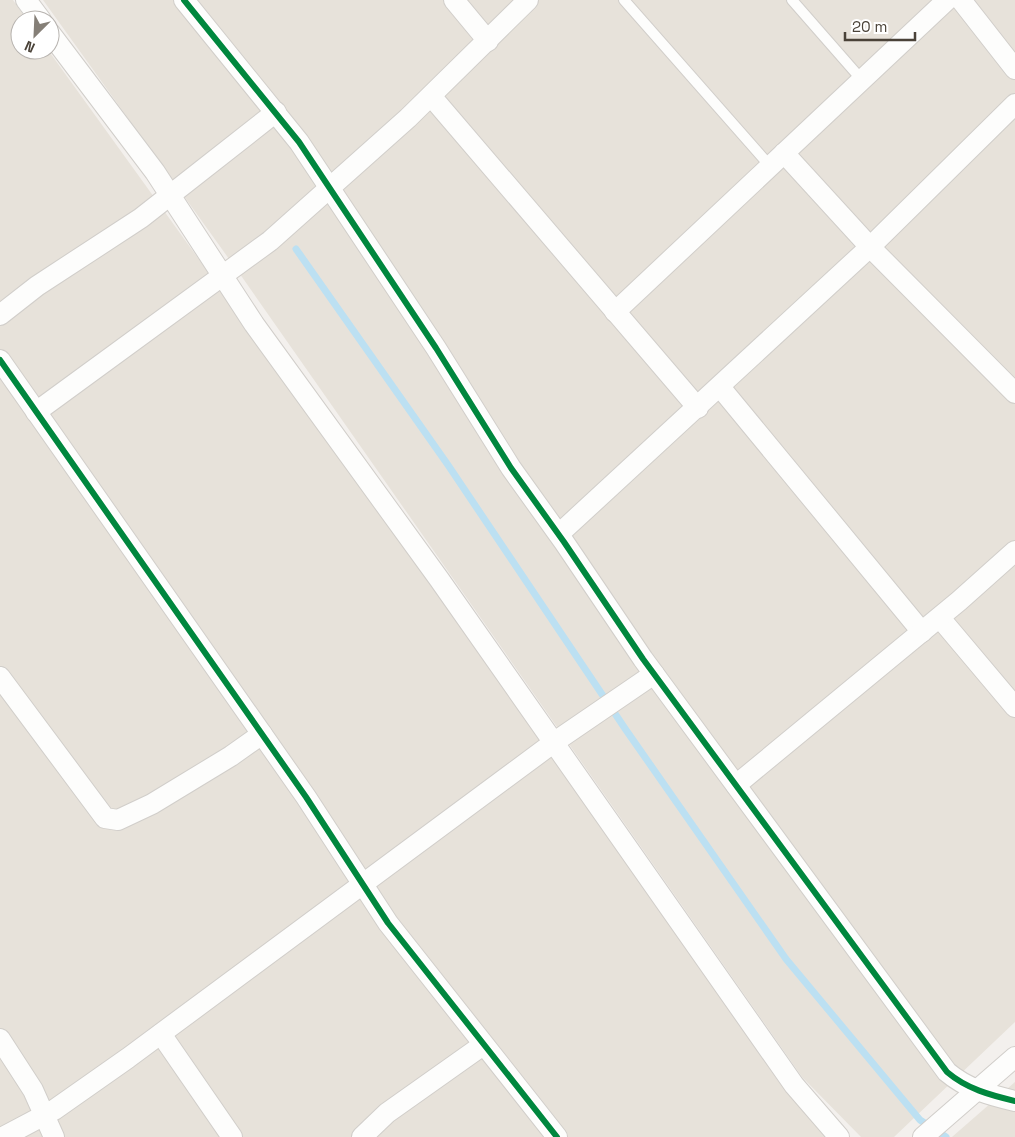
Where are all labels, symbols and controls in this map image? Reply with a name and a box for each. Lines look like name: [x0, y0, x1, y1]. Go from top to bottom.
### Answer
north arrow: [10, 10, 60, 60]
scale bar: [845, 10, 915, 42]
text: 20 m: [852, 17, 887, 36]
text: N: [22, 37, 38, 57]

